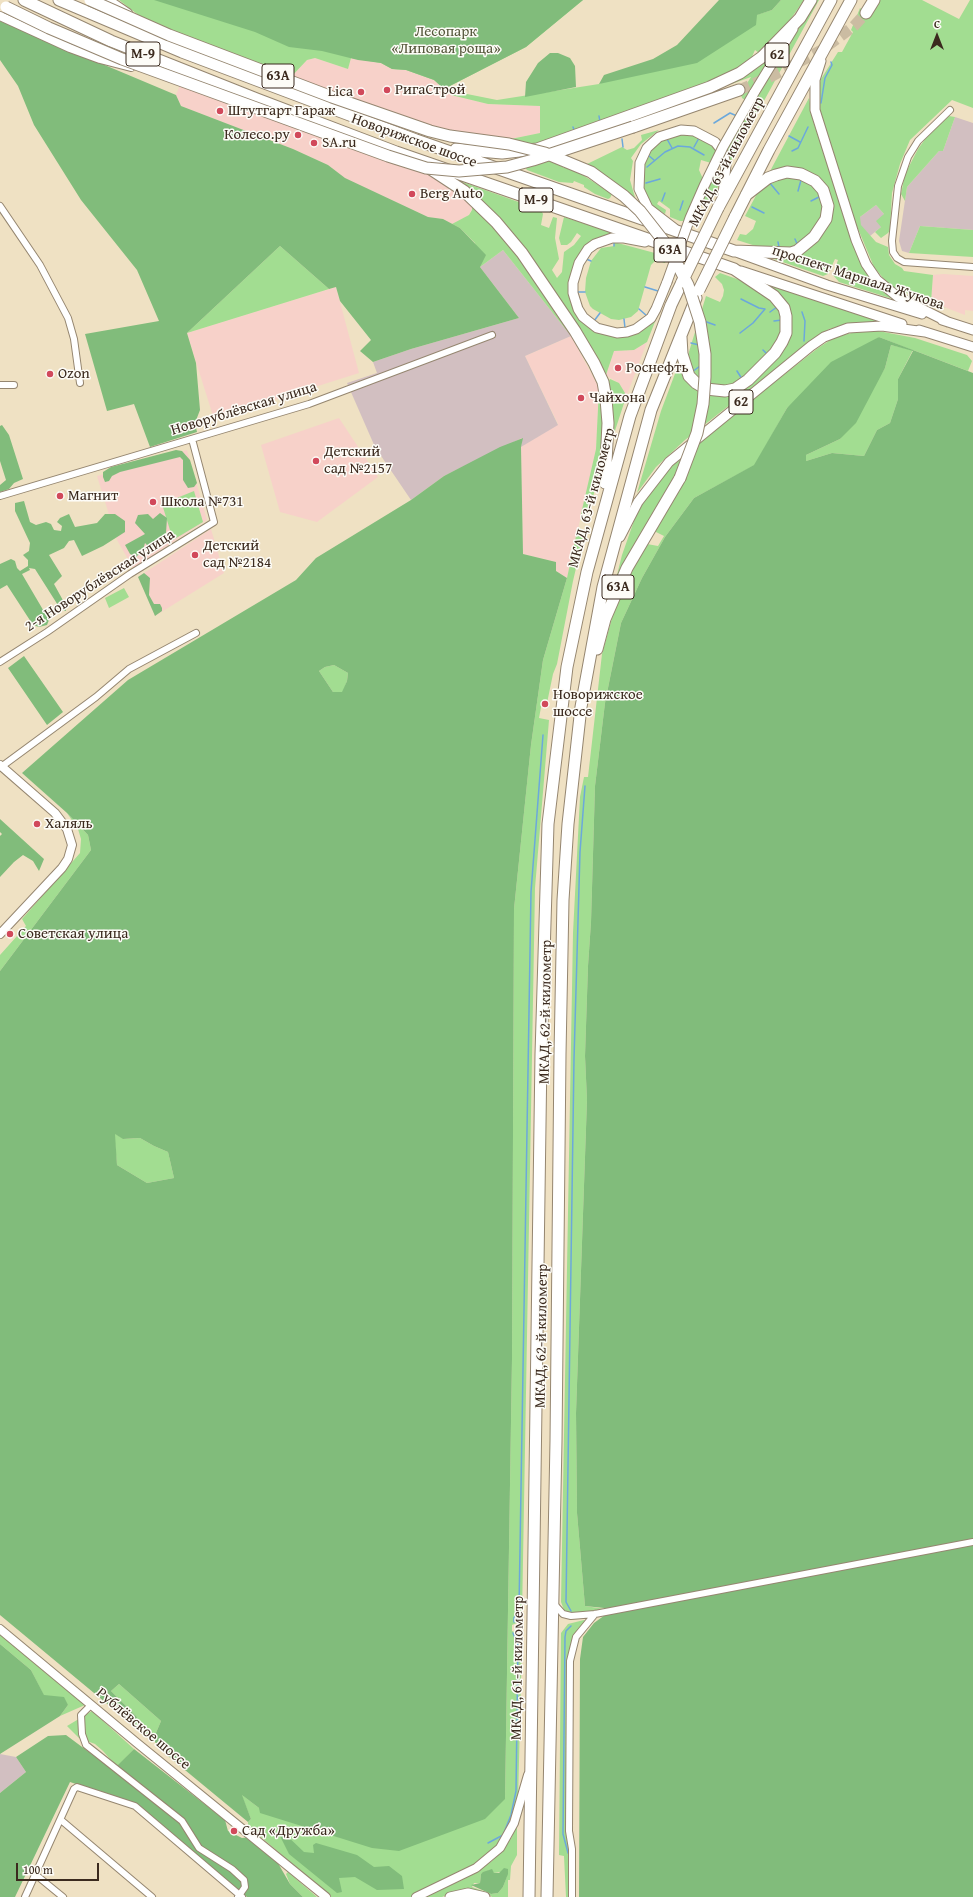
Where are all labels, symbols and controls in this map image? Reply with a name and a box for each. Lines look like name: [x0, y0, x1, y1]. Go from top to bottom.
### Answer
north arrow: [917, 16, 957, 56]
text: С: [934, 16, 940, 32]
park label: Лесопарк «Липовая роща»: [391, 23, 501, 58]
road number: М-9: [126, 42, 160, 66]
road number: 62: [765, 43, 789, 67]
road number: 63A: [262, 64, 294, 88]
place label: РигаСтрой: [395, 81, 466, 99]
place label: Lica: [328, 83, 353, 101]
marker: РигаСтрой: [382, 85, 392, 95]
marker: Lica: [356, 87, 366, 97]
street label: МКАД, 63-й километр: [685, 94, 769, 230]
place label: Штутгарт Гараж: [228, 102, 335, 120]
marker: Штутгарт Гараж: [215, 106, 225, 116]
street label: Новорижское шоссе: [349, 110, 479, 172]
place label: Колесо.ру: [224, 126, 290, 144]
marker: Колесо.ру: [293, 130, 303, 140]
place label: SA.ru: [322, 134, 356, 152]
marker: SA.ru: [309, 138, 319, 148]
place label: Berg Auto: [420, 185, 483, 203]
road number: М-9: [519, 188, 553, 212]
marker: Berg Auto: [407, 189, 417, 199]
road number: 63A: [654, 238, 686, 262]
street label: проспект Маршала Жукова: [770, 242, 946, 314]
place label: Роснефть: [626, 359, 688, 377]
marker: Роснефть: [613, 363, 623, 373]
place label: Ozon: [58, 365, 90, 383]
marker: Ozon: [45, 369, 55, 379]
street label: Новорублёвская улица: [169, 378, 319, 440]
place label: Чайхона: [589, 389, 645, 407]
road number: 62: [729, 390, 753, 414]
marker: Чайхона: [576, 393, 586, 403]
street label: МКАД, 63-й километр: [565, 426, 619, 570]
place label: Детский сад №2157: [324, 443, 392, 478]
marker: Детский сад №2157: [311, 456, 321, 466]
place label: Магнит: [68, 487, 118, 505]
marker: Магнит: [55, 491, 65, 501]
place label: Школа №731: [161, 493, 244, 511]
marker: Школа №731: [148, 497, 158, 507]
street label: 2-я Новорублёвская улица: [22, 526, 178, 636]
place label: Детский сад №2184: [203, 537, 271, 572]
marker: Детский сад №2184: [190, 550, 200, 560]
road number: 63A: [602, 575, 634, 599]
place label: Новорижское шоссе: [553, 686, 643, 721]
marker: Новорижское шоссе: [540, 699, 550, 709]
place label: Халяль: [45, 815, 93, 833]
marker: Халяль: [32, 819, 42, 829]
place label: Советская улица: [18, 925, 128, 943]
marker: Советская улица: [5, 929, 15, 939]
street label: МКАД, 62-й километр: [536, 940, 556, 1084]
street label: МКАД, 62-й километр: [532, 1264, 552, 1408]
street label: МКАД, 61-й километр: [508, 1596, 528, 1740]
street label: Рублёвское шоссе: [92, 1684, 194, 1774]
place label: Сад «Дружба»: [242, 1822, 335, 1840]
marker: Сад «Дружба»: [229, 1826, 239, 1836]
scale bar: [18, 1855, 101, 1881]
text: 100 m: [23, 1861, 53, 1878]

